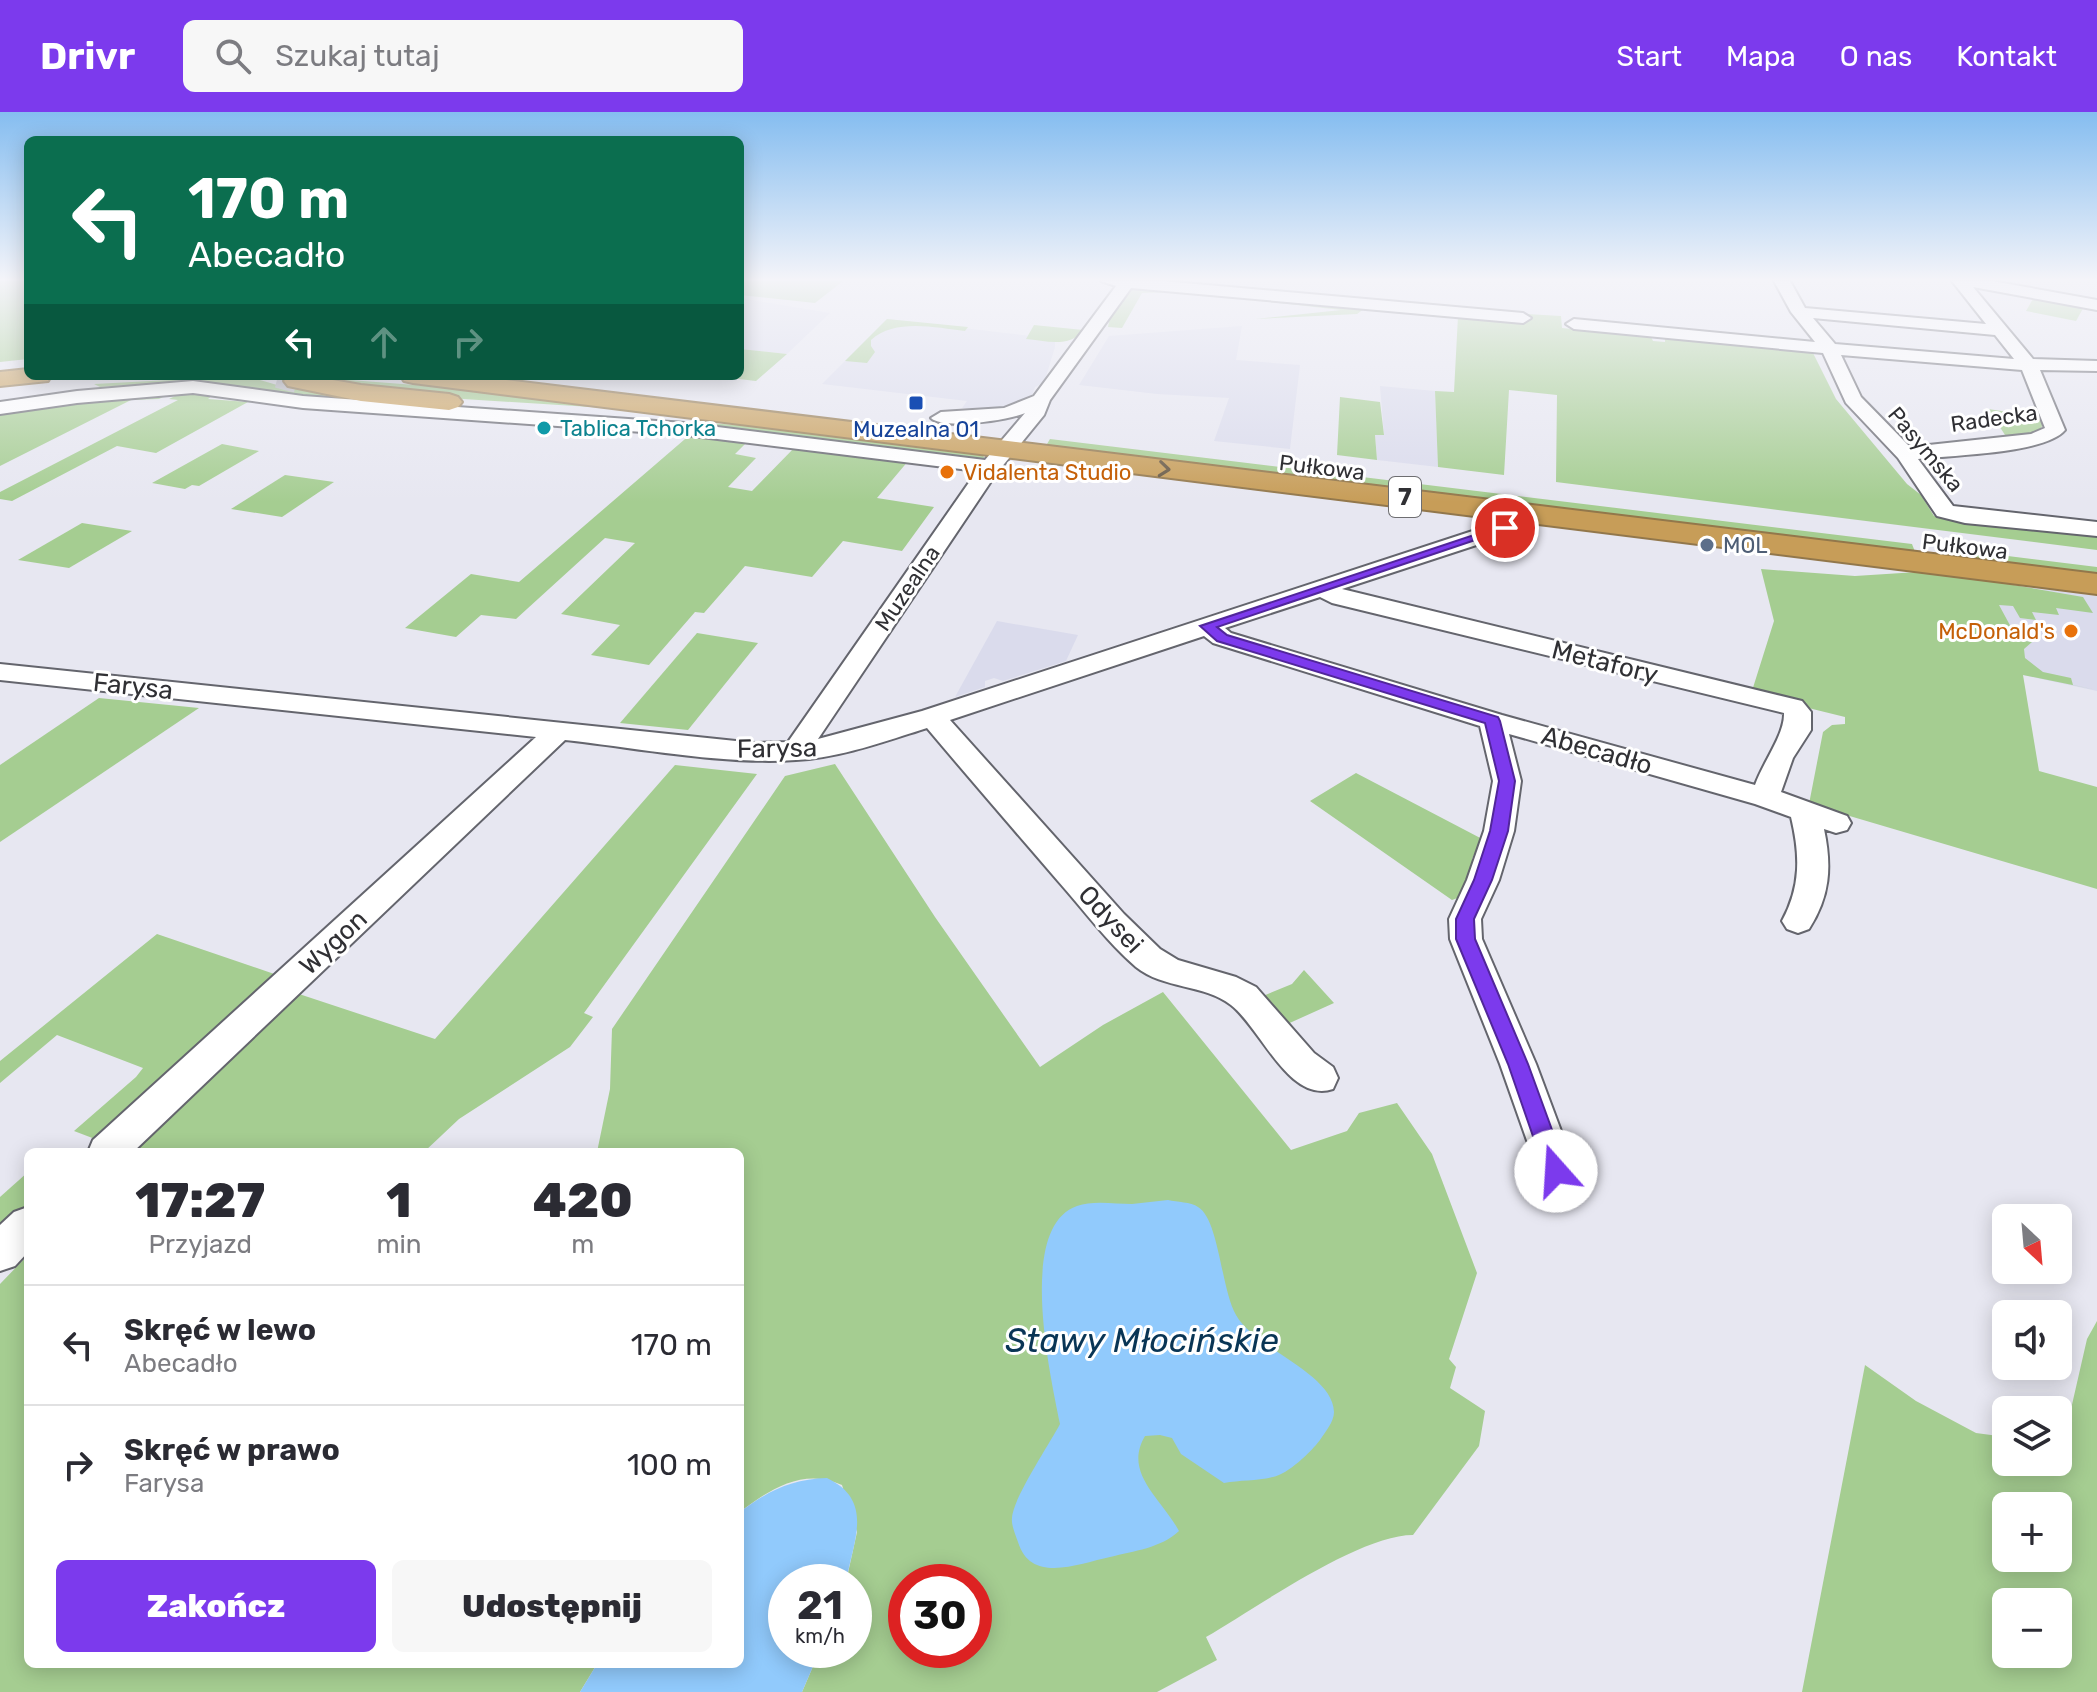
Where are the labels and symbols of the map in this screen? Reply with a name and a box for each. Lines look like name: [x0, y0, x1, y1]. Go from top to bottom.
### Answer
marker: Muzealna 01: [907, 394, 925, 412]
street label: Radecka: [1949, 399, 2039, 438]
street label: Pasymska: [1882, 401, 1969, 497]
place label: Tablica Tchorka: [560, 415, 716, 442]
place label: Muzealna 01: [853, 416, 979, 443]
marker: Tablica Tchorka: [535, 419, 553, 437]
street label: Pułkowa: [1278, 449, 1366, 486]
place label: Vidalenta Studio: [963, 459, 1131, 486]
one-way arrow: [1158, 461, 1171, 478]
marker: Vidalenta Studio: [938, 463, 956, 481]
road number: 7: [1389, 477, 1421, 517]
pin: [1471, 494, 1539, 562]
street label: Pułkowa: [1921, 528, 2009, 565]
place label: MOL: [1723, 532, 1768, 559]
marker: MOL: [1698, 536, 1716, 554]
street label: Muzealna: [869, 540, 946, 636]
place label: McDonald's: [1938, 618, 2055, 645]
marker: McDonald's: [2062, 622, 2080, 640]
street label: Metafory: [1549, 634, 1661, 691]
street label: Farysa: [91, 667, 174, 706]
street label: Abecadło: [1538, 720, 1656, 781]
street label: Farysa: [737, 732, 817, 765]
street label: Odysei: [1072, 879, 1150, 960]
street label: Wygon: [293, 903, 374, 981]
position arrow: [1514, 1129, 1598, 1213]
north arrow: [1992, 1204, 2072, 1284]
water label: Stawy Młocińskie: [1005, 1320, 1279, 1361]
speed limit sign: 30: [888, 1564, 992, 1668]

